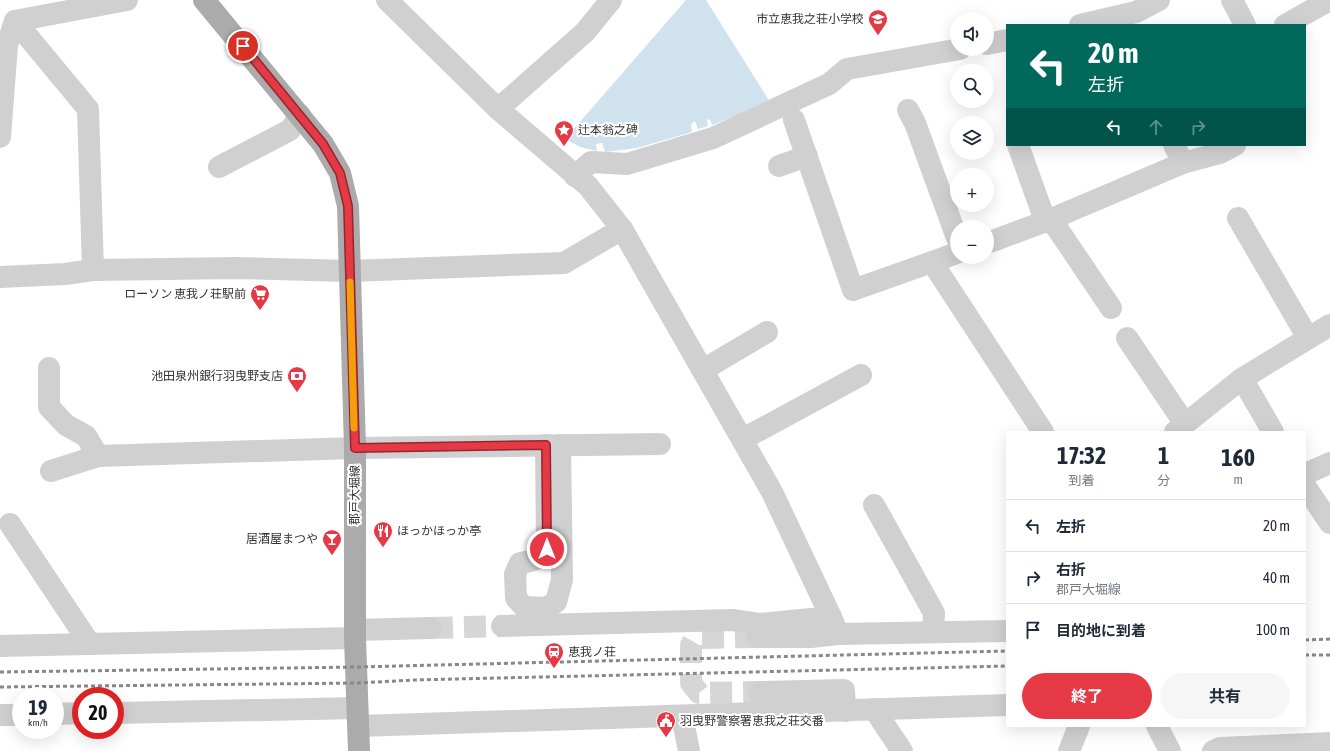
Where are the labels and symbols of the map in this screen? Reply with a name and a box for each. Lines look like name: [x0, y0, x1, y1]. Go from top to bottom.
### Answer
school or university icon: 市立恵我之荘小学校: [867, 8, 889, 36]
place label: 市立恵我之荘小学校: [756, 12, 864, 26]
pin: [226, 29, 260, 63]
place icon: 辻本翁之碑: [553, 119, 575, 147]
place label: 辻本翁之碑: [578, 123, 638, 137]
supermarket icon: ローソン 恵我ノ荘駅前: [249, 283, 271, 311]
place label: ローソン 恵我ノ荘駅前: [124, 287, 246, 301]
bank icon: 池田泉州銀行羽曳野支店: [286, 365, 308, 393]
place label: 池田泉州銀行羽曳野支店: [151, 369, 283, 383]
street label: 郡戸大堀線: [348, 465, 362, 525]
restaurant icon: ほっかほっか亭: [372, 520, 394, 548]
place label: ほっかほっか亭: [397, 524, 481, 538]
bar icon: 居酒屋まつや: [321, 528, 343, 556]
position arrow: [526, 528, 568, 570]
place label: 居酒屋まつや: [246, 532, 318, 546]
station icon: 恵我ノ荘: [543, 641, 565, 669]
place label: 恵我ノ荘: [568, 645, 616, 659]
speed limit sign: 20: [72, 687, 124, 739]
public building icon: 羽曳野警察署恵我之荘交番: [655, 710, 677, 738]
place label: 羽曳野警察署恵我之荘交番: [680, 714, 824, 728]

